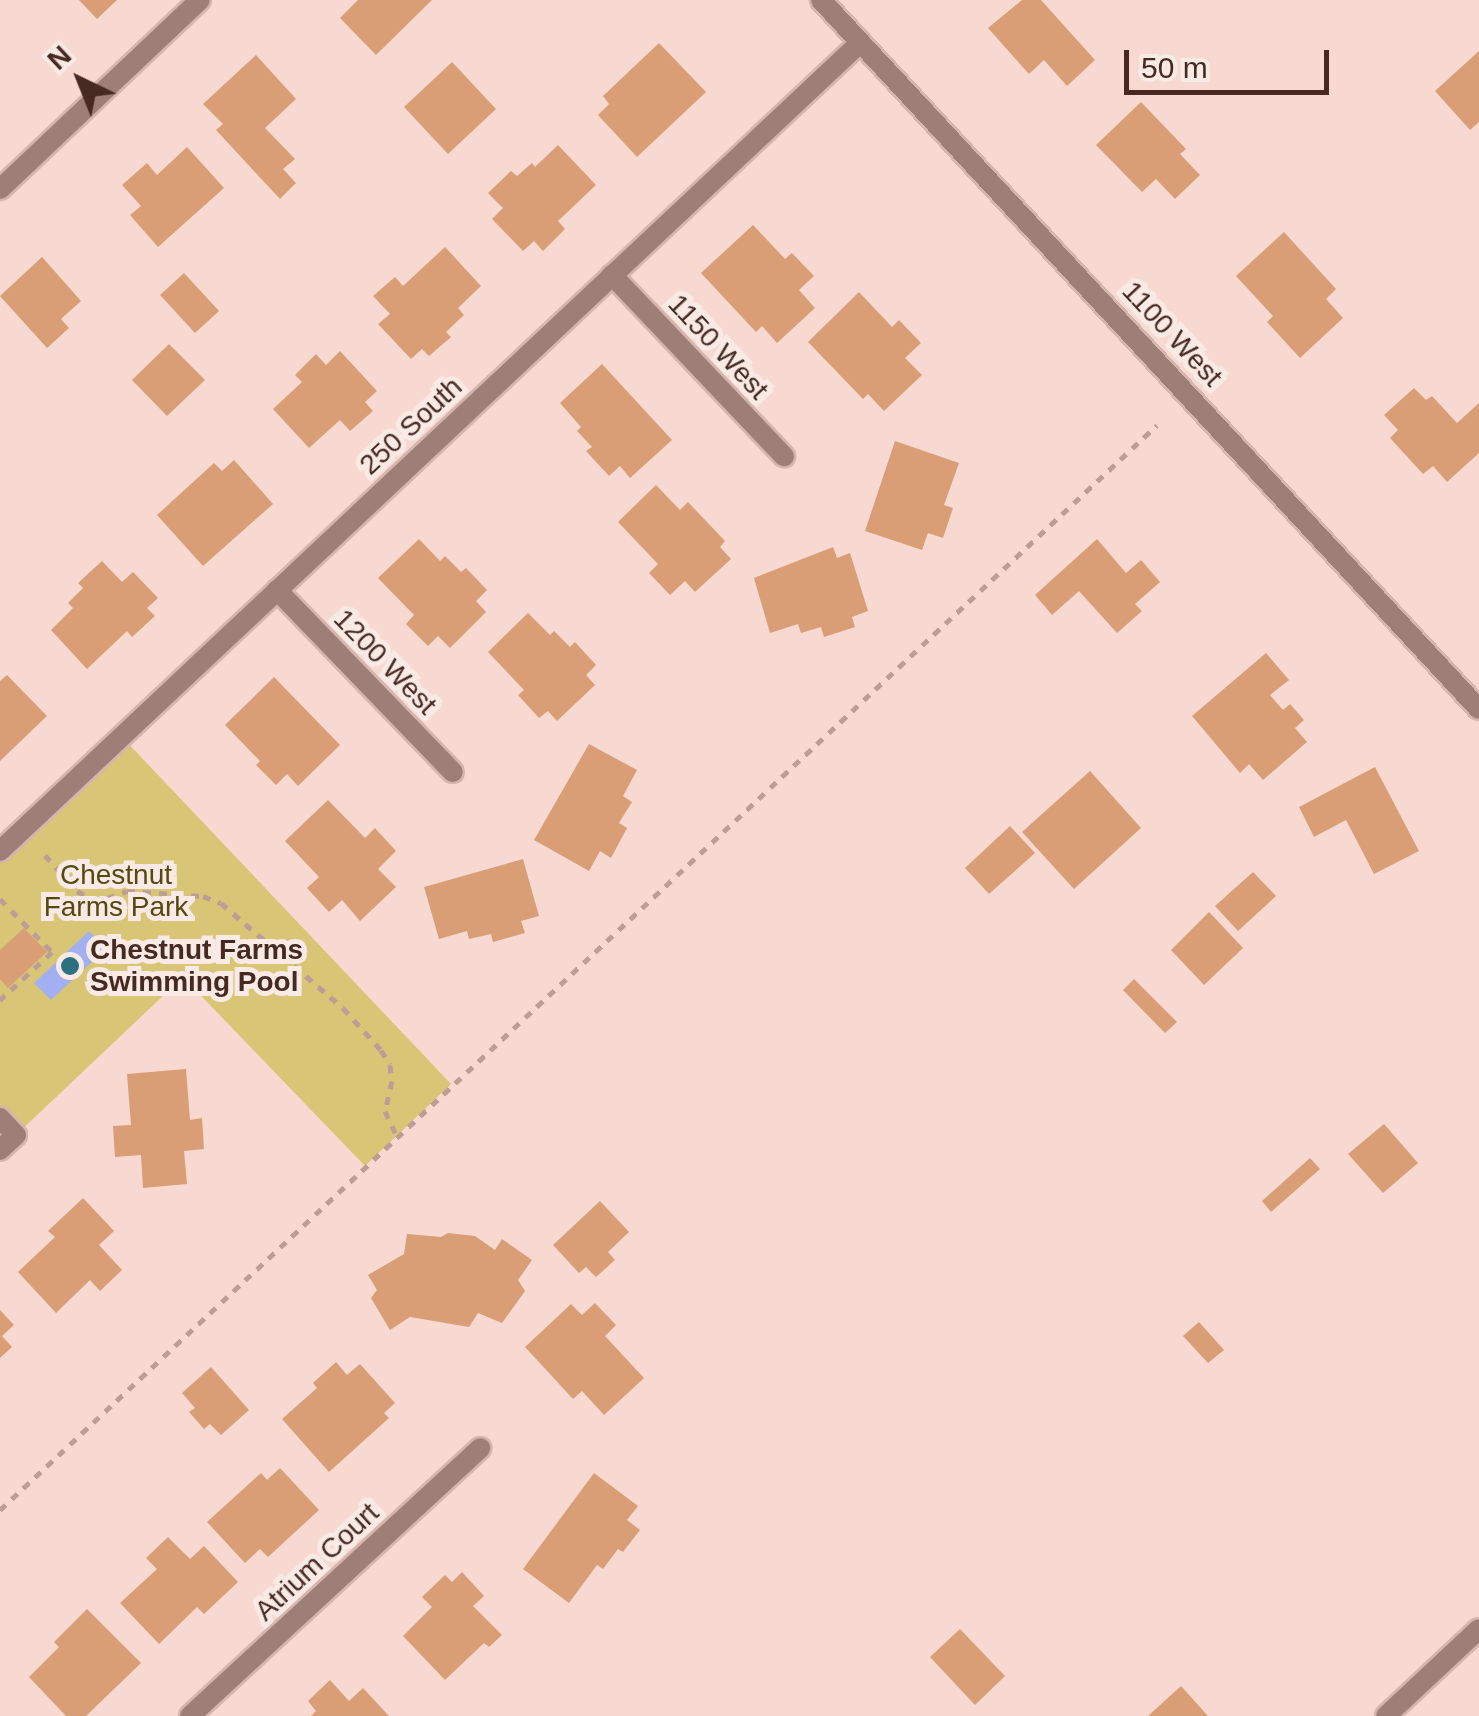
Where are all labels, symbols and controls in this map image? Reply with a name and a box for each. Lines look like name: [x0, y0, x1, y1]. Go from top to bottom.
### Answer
north arrow: [30, 30, 130, 130]
scale bar: [1129, 30, 1334, 92]
text: N: [41, 39, 77, 76]
text: 50 m: [1141, 51, 1208, 84]
street label: 1100 West: [1115, 275, 1229, 393]
street label: 1150 West: [661, 288, 775, 406]
street label: 250 South: [353, 370, 469, 482]
street label: 1200 West: [327, 602, 443, 722]
park label: Chestnut Farms Park: [44, 858, 188, 924]
place label: Chestnut Farms Swimming Pool: [90, 933, 303, 999]
marker: Chestnut Farms Swimming Pool: [59, 955, 81, 977]
street label: Atrium Court: [248, 1496, 386, 1628]

